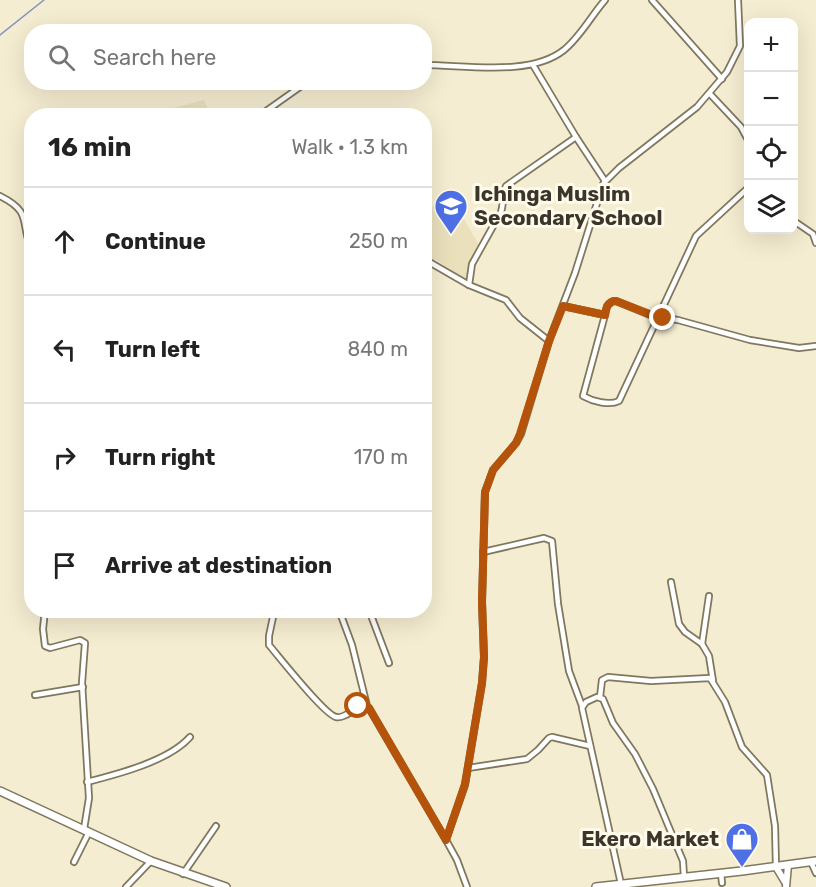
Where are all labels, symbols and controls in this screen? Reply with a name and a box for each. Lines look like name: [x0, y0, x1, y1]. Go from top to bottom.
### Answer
map controls: [744, 18, 798, 234]
button: +: [744, 18, 798, 72]
search box: [24, 24, 432, 90]
icon: search: [45, 41, 78, 74]
text: Search here: [93, 44, 216, 71]
button: −: [744, 72, 798, 126]
button: locate: [744, 126, 798, 180]
text: 16 min: [48, 132, 131, 163]
text: Walk · 1.3 km: [291, 135, 408, 159]
button: layers: [744, 180, 798, 234]
place label: Ichinga Muslim Secondary School: [474, 181, 662, 230]
school or university icon: Ichinga Muslim Secondary School: [433, 188, 469, 235]
icon: ahead: [48, 225, 81, 258]
text: Continue: [105, 228, 206, 255]
text: 250 m: [349, 229, 408, 253]
route end: [649, 304, 675, 330]
icon: left: [48, 333, 81, 366]
text: Turn left: [105, 336, 200, 363]
text: 840 m: [347, 337, 408, 361]
icon: right: [48, 441, 81, 474]
text: Turn right: [105, 444, 215, 471]
text: 170 m: [354, 445, 408, 469]
icon: arrive: [48, 549, 81, 582]
text: Arrive at destination: [105, 552, 332, 579]
route start: [344, 692, 370, 718]
shop icon: Ekero Market: [724, 821, 760, 868]
place label: Ekero Market: [581, 826, 719, 851]

